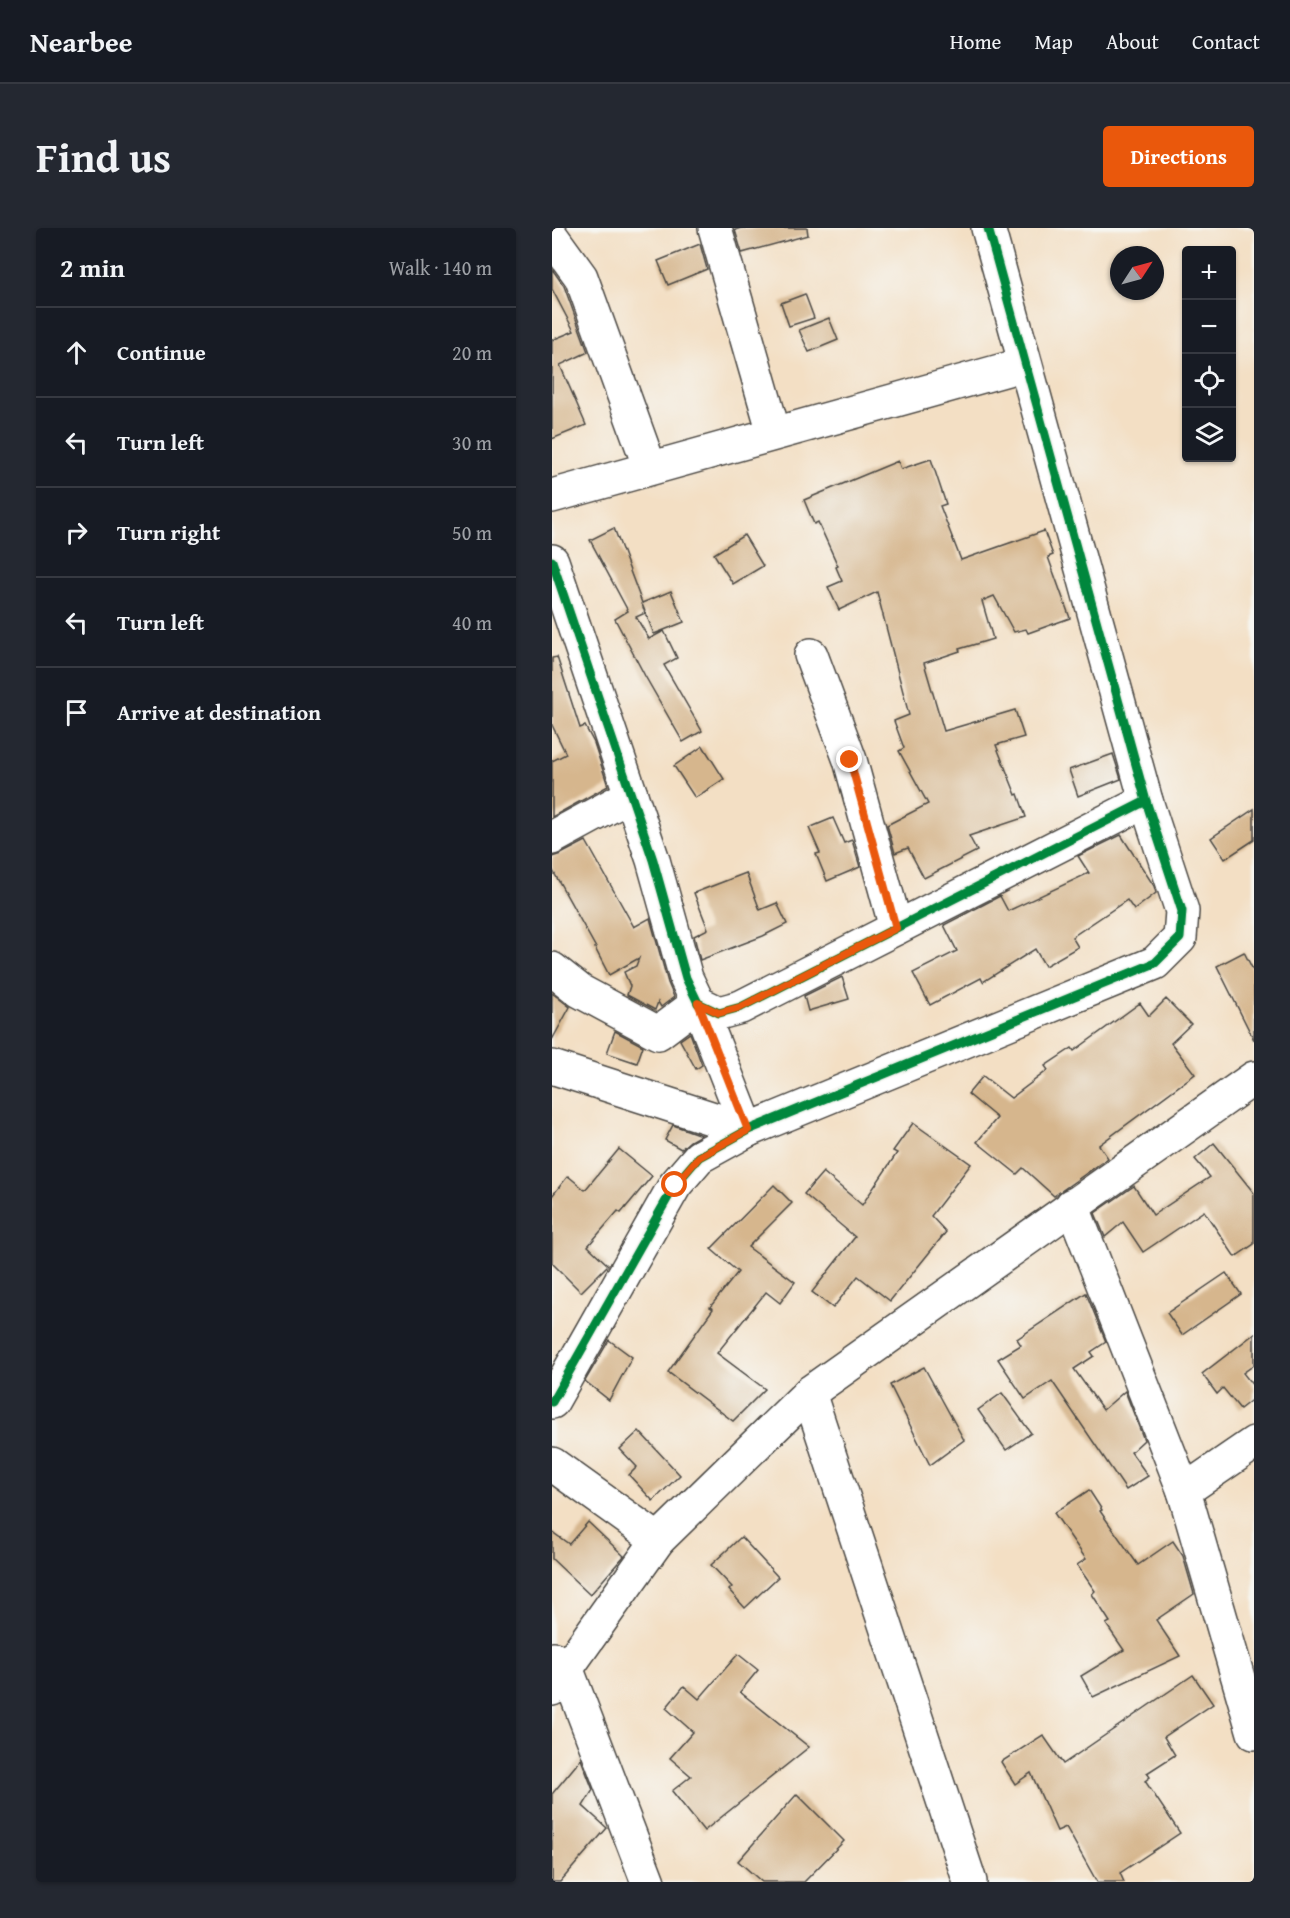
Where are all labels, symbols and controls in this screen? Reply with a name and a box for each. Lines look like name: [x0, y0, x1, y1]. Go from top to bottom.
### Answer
text: Nearbee: [30, 21, 133, 62]
text: Home: [950, 26, 1001, 57]
text: Map: [1034, 26, 1073, 57]
text: About: [1106, 26, 1159, 57]
text: Contact: [1192, 26, 1260, 57]
text: Find us: [36, 126, 171, 187]
button: Directions: [1103, 126, 1254, 187]
north arrow: [1110, 246, 1164, 300]
map controls: [1182, 246, 1236, 462]
button: +: [1182, 246, 1236, 300]
text: 2 min: [60, 248, 125, 287]
text: Walk · 140 m: [389, 253, 492, 282]
button: −: [1182, 300, 1236, 354]
icon: ahead: [60, 336, 93, 369]
text: Continue: [117, 336, 206, 368]
text: 20 m: [452, 338, 492, 367]
button: locate: [1182, 354, 1236, 408]
button: layers: [1182, 408, 1236, 462]
icon: left: [60, 426, 93, 459]
text: Turn left: [117, 426, 204, 458]
text: 30 m: [452, 428, 492, 457]
icon: right: [60, 516, 93, 549]
text: Turn right: [117, 516, 220, 548]
text: 50 m: [452, 518, 492, 547]
icon: left: [60, 606, 93, 639]
text: Turn left: [117, 606, 204, 638]
text: 40 m: [452, 608, 492, 637]
icon: arrive: [60, 696, 93, 729]
text: Arrive at destination: [117, 696, 321, 728]
route end: [836, 746, 862, 772]
route start: [661, 1171, 687, 1197]

